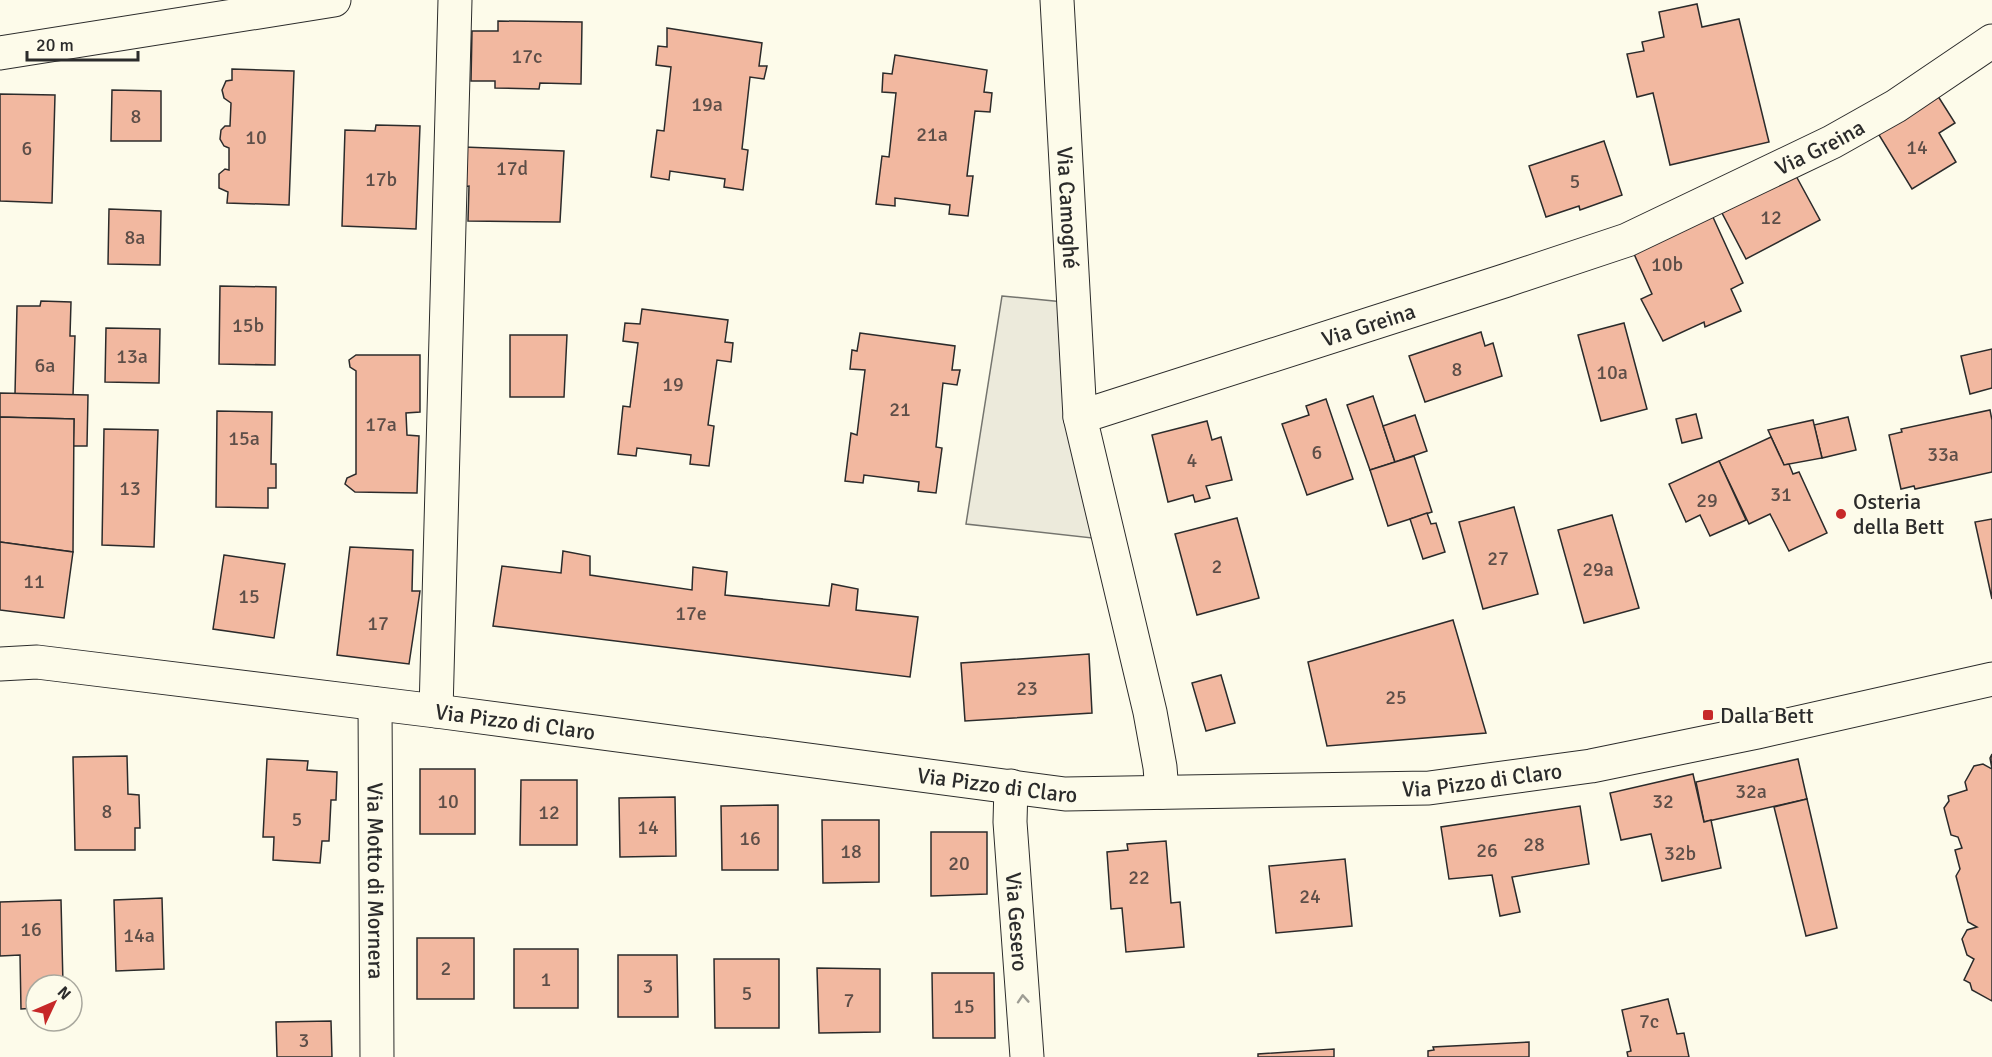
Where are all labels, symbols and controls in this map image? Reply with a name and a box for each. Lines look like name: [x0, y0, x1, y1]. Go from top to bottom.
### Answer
scale bar: [27, 24, 138, 62]
text: 20 m: [36, 34, 74, 56]
house number: 17c: [511, 44, 543, 69]
house number: 19a: [691, 92, 723, 117]
house number: 8: [131, 104, 141, 129]
street label: Via Greina: [1771, 114, 1869, 181]
house number: 21a: [916, 122, 948, 147]
house number: 10: [245, 125, 267, 150]
house number: 14: [1906, 135, 1928, 160]
house number: 6: [22, 136, 32, 161]
street label: Via Camoghé: [1051, 146, 1085, 270]
house number: 17d: [496, 156, 528, 181]
house number: 17b: [365, 167, 397, 192]
house number: 5: [1570, 169, 1580, 194]
house number: 12: [1760, 205, 1782, 230]
house number: 8a: [125, 225, 145, 250]
house number: 10b: [1651, 252, 1683, 277]
street label: Via Greina: [1318, 297, 1419, 353]
house number: 15b: [232, 313, 264, 338]
house number: 13a: [116, 344, 148, 369]
house number: 6a: [35, 353, 55, 378]
house number: 8: [1452, 357, 1462, 382]
house number: 10a: [1596, 360, 1628, 385]
house number: 19: [662, 372, 684, 397]
house number: 21: [889, 397, 911, 422]
house number: 17a: [365, 412, 397, 437]
house number: 15a: [228, 426, 260, 451]
house number: 6: [1312, 440, 1322, 465]
house number: 33a: [1927, 442, 1959, 467]
house number: 4: [1187, 448, 1198, 473]
house number: 13: [119, 476, 141, 501]
house number: 31: [1770, 482, 1792, 507]
house number: 29: [1696, 488, 1718, 513]
place label: Osteria della Bett: [1853, 488, 1944, 540]
marker: Osteria della Bett: [1834, 507, 1848, 521]
house number: 27: [1487, 546, 1509, 571]
house number: 2: [1212, 554, 1222, 579]
house number: 29a: [1582, 557, 1614, 582]
house number: 11: [23, 569, 45, 594]
house number: 15: [238, 584, 260, 609]
house number: 17e: [675, 601, 707, 626]
house number: 17: [367, 611, 389, 636]
house number: 23: [1016, 676, 1038, 701]
house number: 25: [1385, 685, 1407, 710]
street label: Via Pizzo di Claro: [434, 698, 597, 746]
place label: Dalla Bett: [1720, 702, 1814, 729]
marker: Dalla Bett: [1701, 708, 1715, 722]
street label: Via Pizzo di Claro: [1402, 757, 1564, 802]
street label: Via Pizzo di Claro: [915, 762, 1077, 808]
house number: 32a: [1735, 779, 1767, 804]
street label: Via Motto di Mornera: [361, 782, 390, 980]
house number: 10: [437, 789, 459, 814]
house number: 32: [1652, 789, 1674, 814]
house number: 8: [102, 799, 112, 824]
house number: 12: [538, 800, 560, 825]
house number: 5: [292, 807, 302, 832]
house number: 14: [637, 815, 659, 840]
house number: 16: [739, 826, 761, 851]
house number: 28: [1523, 832, 1545, 857]
house number: 26: [1476, 838, 1498, 863]
house number: 18: [840, 839, 862, 864]
house number: 32b: [1664, 841, 1696, 866]
house number: 20: [948, 851, 970, 876]
house number: 22: [1128, 865, 1150, 890]
street label: Via Gesero: [1000, 871, 1034, 972]
house number: 24: [1299, 884, 1321, 909]
house number: 16: [20, 917, 42, 942]
house number: 14a: [123, 923, 155, 948]
house number: 2: [441, 956, 451, 981]
house number: 1: [541, 967, 551, 992]
north arrow: [24, 973, 84, 1033]
house number: 3: [643, 974, 653, 999]
house number: 5: [742, 981, 752, 1006]
text: N: [53, 982, 75, 1004]
house number: 7: [844, 988, 854, 1013]
house number: 15: [953, 994, 975, 1019]
one-way arrow: [1016, 994, 1029, 1003]
house number: 7c: [1639, 1009, 1659, 1034]
house number: 3: [299, 1028, 309, 1053]

